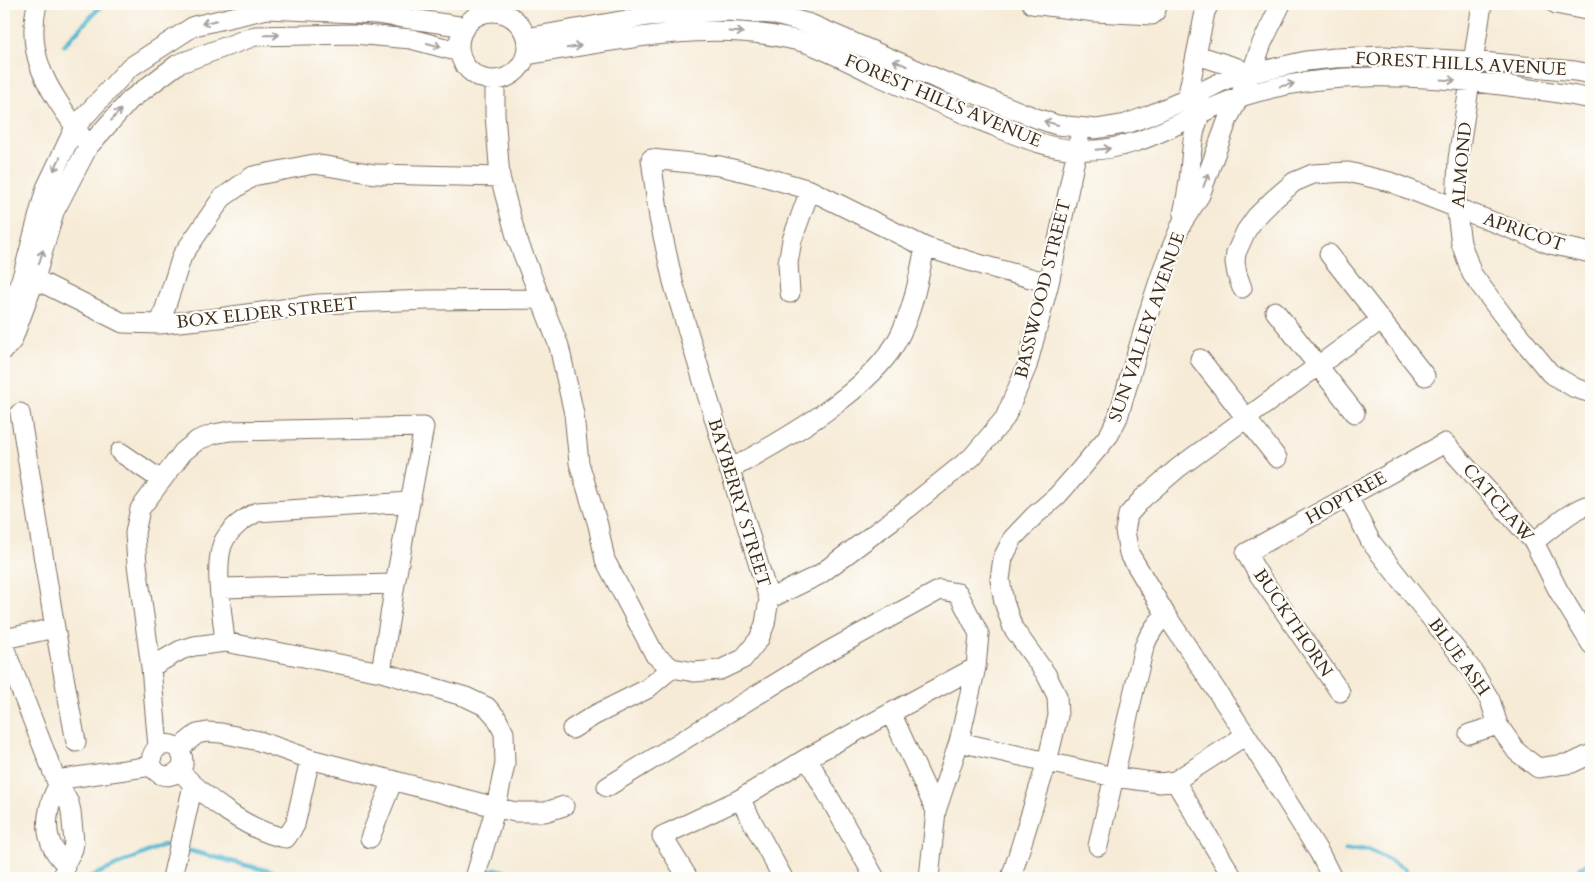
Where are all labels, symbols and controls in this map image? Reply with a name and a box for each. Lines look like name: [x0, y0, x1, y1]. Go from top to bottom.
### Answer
one-way arrow: [202, 18, 218, 27]
one-way arrow: [728, 27, 744, 36]
one-way arrow: [264, 31, 280, 40]
one-way arrow: [425, 41, 441, 50]
one-way arrow: [566, 42, 582, 52]
street label: FOREST HILLS AVENUE: [1355, 46, 1567, 82]
street label: FOREST HILLS AVENUE: [841, 48, 1045, 154]
one-way arrow: [893, 58, 908, 68]
one-way arrow: [1440, 75, 1456, 84]
one-way arrow: [1278, 80, 1294, 89]
one-way arrow: [111, 109, 122, 122]
one-way arrow: [1044, 117, 1060, 127]
street label: ALMOND: [1446, 121, 1478, 209]
one-way arrow: [1095, 145, 1111, 154]
one-way arrow: [52, 156, 62, 171]
one-way arrow: [1202, 173, 1211, 188]
street label: BASSWOOD STREET: [1009, 197, 1077, 381]
street label: APRICOT: [1480, 206, 1568, 258]
street label: SUN VALLEY AVENUE: [1103, 229, 1191, 425]
one-way arrow: [37, 249, 47, 265]
street label: BOX ELDER STREET: [175, 291, 359, 335]
street label: BAYBERRY STREET: [701, 416, 777, 590]
street label: CATCLAW: [1457, 458, 1539, 548]
street label: HOPTREE: [1301, 465, 1391, 531]
street label: BUCKTHORN: [1247, 564, 1339, 683]
street label: BLUE ASH: [1422, 613, 1496, 701]

